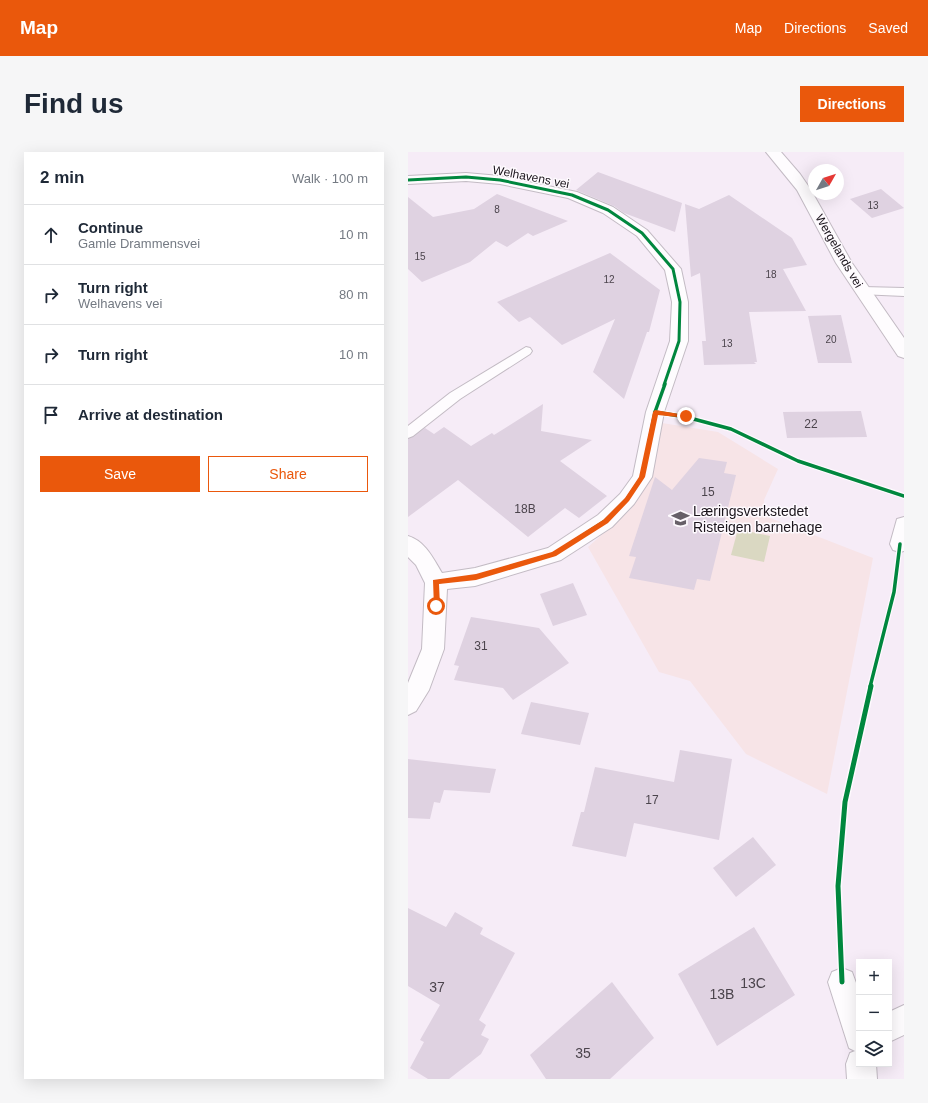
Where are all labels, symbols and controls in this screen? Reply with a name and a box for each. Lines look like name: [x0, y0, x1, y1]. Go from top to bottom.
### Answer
text: Map: [20, 17, 58, 38]
text: Map: [735, 20, 762, 36]
text: Directions: [784, 20, 846, 36]
text: Saved: [868, 20, 908, 36]
button: Directions: [800, 86, 904, 122]
text: Find us: [24, 88, 124, 119]
street label: Welhavens vei: [491, 163, 571, 191]
north arrow: [808, 164, 844, 200]
text: 2 min: [40, 168, 84, 187]
text: Walk · 100 m: [292, 171, 368, 186]
house number: 13: [867, 200, 879, 211]
house number: 8: [494, 204, 500, 215]
street label: Wergelands vei: [812, 212, 866, 290]
text: Continue: [78, 219, 143, 236]
icon: ahead: [40, 224, 62, 246]
text: 10 m: [339, 227, 368, 242]
text: Gamle Drammensvei: [78, 236, 200, 251]
house number: 15: [414, 251, 426, 262]
house number: 18: [765, 269, 777, 280]
house number: 12: [603, 274, 615, 285]
text: Turn right: [78, 279, 148, 296]
icon: right: [40, 284, 62, 306]
text: 80 m: [339, 287, 368, 302]
text: Welhavens vei: [78, 296, 162, 311]
house number: 20: [825, 334, 837, 345]
house number: 13: [721, 338, 733, 349]
icon: right: [40, 344, 62, 366]
text: Turn right: [78, 346, 148, 363]
text: 10 m: [339, 347, 368, 362]
icon: arrive: [40, 404, 62, 426]
text: Arrive at destination: [78, 406, 223, 423]
route end: [677, 407, 695, 425]
house number: 22: [804, 417, 818, 431]
button: Save: [40, 456, 200, 492]
button: Share: [208, 456, 368, 492]
house number: 15: [701, 485, 715, 499]
house number: 18B: [514, 502, 536, 516]
place label: Læringsverkstedet Risteigen barnehage: [693, 503, 822, 535]
school or university icon: Læringsverkstedet Risteigen barnehage: [670, 509, 690, 529]
route start: [427, 597, 445, 615]
house number: 31: [474, 639, 488, 653]
house number: 17: [645, 793, 659, 807]
map controls: [856, 959, 892, 1067]
button: +: [856, 959, 892, 995]
house number: 13C: [740, 975, 766, 991]
house number: 37: [429, 979, 445, 995]
house number: 13B: [710, 986, 734, 1002]
button: −: [856, 995, 892, 1031]
button: layers: [856, 1031, 892, 1067]
house number: 35: [575, 1045, 591, 1061]

